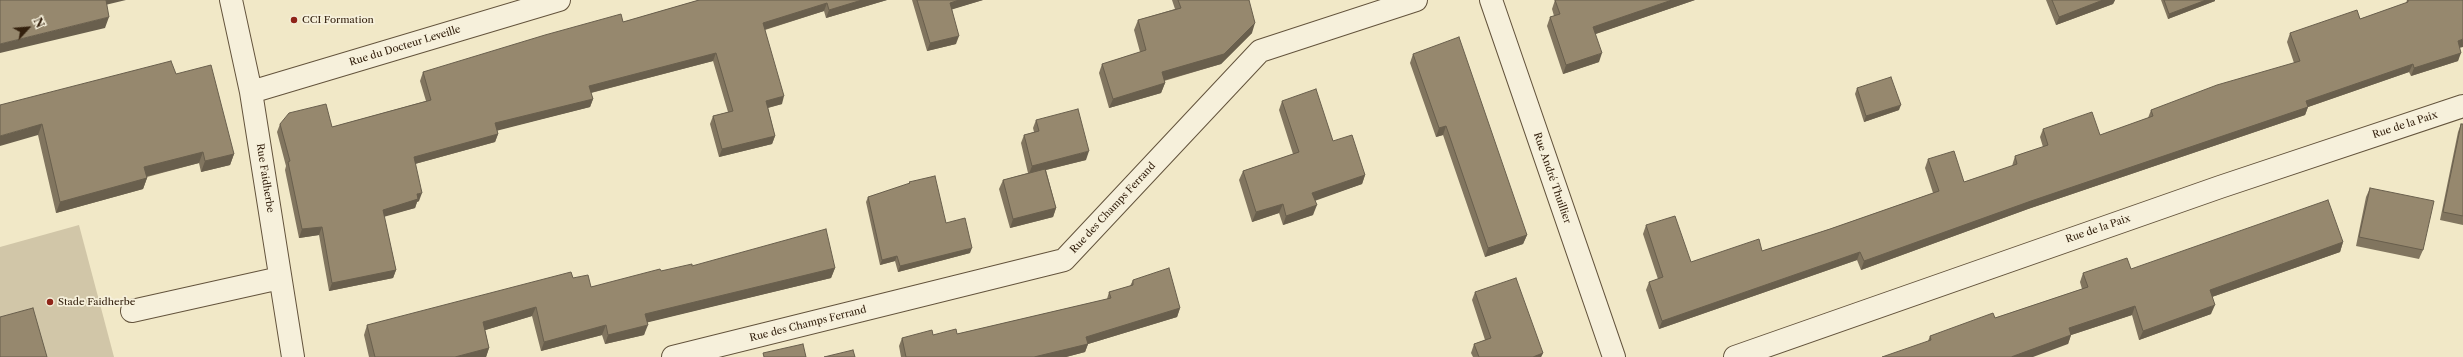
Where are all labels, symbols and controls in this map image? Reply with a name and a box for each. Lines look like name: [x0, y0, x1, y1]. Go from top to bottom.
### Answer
north arrow: [8, 8, 48, 48]
place label: CCI Formation: [302, 14, 374, 26]
text: N: [30, 15, 47, 30]
marker: CCI Formation: [289, 15, 299, 25]
street label: Rue du Docteur Leveille: [348, 23, 462, 69]
street label: Rue de la Paix: [2371, 109, 2439, 141]
street label: Rue André Thuillier: [1531, 131, 1573, 225]
street label: Rue Faidherbe: [254, 142, 276, 214]
street label: Rue des Champs Ferrand: [1068, 160, 1158, 256]
street label: Rue de la Paix: [2064, 212, 2132, 246]
place label: Stade Faidherbe: [58, 296, 135, 308]
marker: Stade Faidherbe: [45, 297, 55, 307]
street label: Rue des Champs Ferrand: [748, 304, 868, 344]

